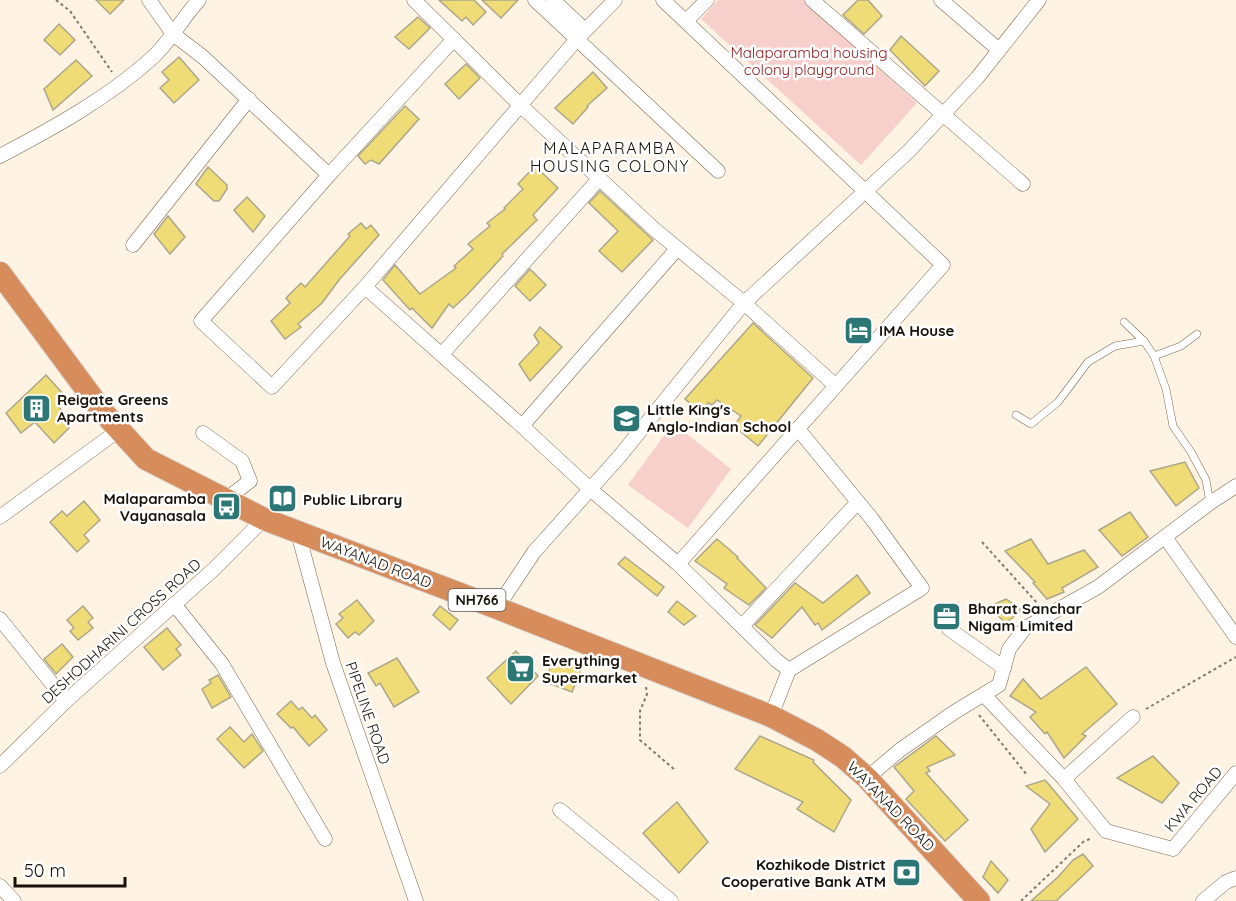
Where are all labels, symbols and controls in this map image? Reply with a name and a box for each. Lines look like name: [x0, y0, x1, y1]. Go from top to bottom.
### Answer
park label: Malaparamba housing colony playground: [730, 43, 888, 79]
district label: MALAPARAMBA HOUSING COLONY: [530, 138, 690, 176]
hotel icon: IMA House: [842, 314, 874, 346]
place label: IMA House: [879, 321, 954, 340]
place label: Reigate Greens Apartments: [57, 390, 168, 426]
building icon: Reigate Greens Apartments: [20, 392, 52, 424]
place label: Little King's Anglo-Indian School: [647, 400, 791, 436]
school or university icon: Little King's Anglo-Indian School: [610, 402, 642, 434]
library icon: Public Library: [266, 483, 298, 515]
place label: Malaparamba Vayanasala: [104, 489, 206, 525]
place label: Public Library: [303, 490, 402, 509]
bus stop icon: Malaparamba Vayanasala: [211, 491, 243, 523]
street label: WAYANAD ROAD: [318, 532, 435, 592]
street label: DESHODHARINI CROSS ROAD: [37, 554, 205, 708]
road number: NH766: [448, 589, 506, 611]
place label: Bharat Sanchar Nigam Limited: [968, 599, 1082, 635]
office icon: Bharat Sanchar Nigam Limited: [931, 601, 963, 633]
place label: Everything Supermarket: [542, 651, 638, 687]
supermarket icon: Everything Supermarket: [505, 653, 537, 685]
street label: PIPELINE ROAD: [342, 659, 395, 767]
street label: WAYANAD ROAD: [843, 757, 939, 855]
street label: KWA ROAD: [1160, 762, 1226, 836]
scale bar: [15, 850, 124, 888]
place label: Kozhikode District Cooperative Bank ATM: [721, 855, 886, 891]
bank icon: Kozhikode District Cooperative Bank ATM: [891, 857, 923, 889]
text: 50 m: [24, 859, 66, 882]

